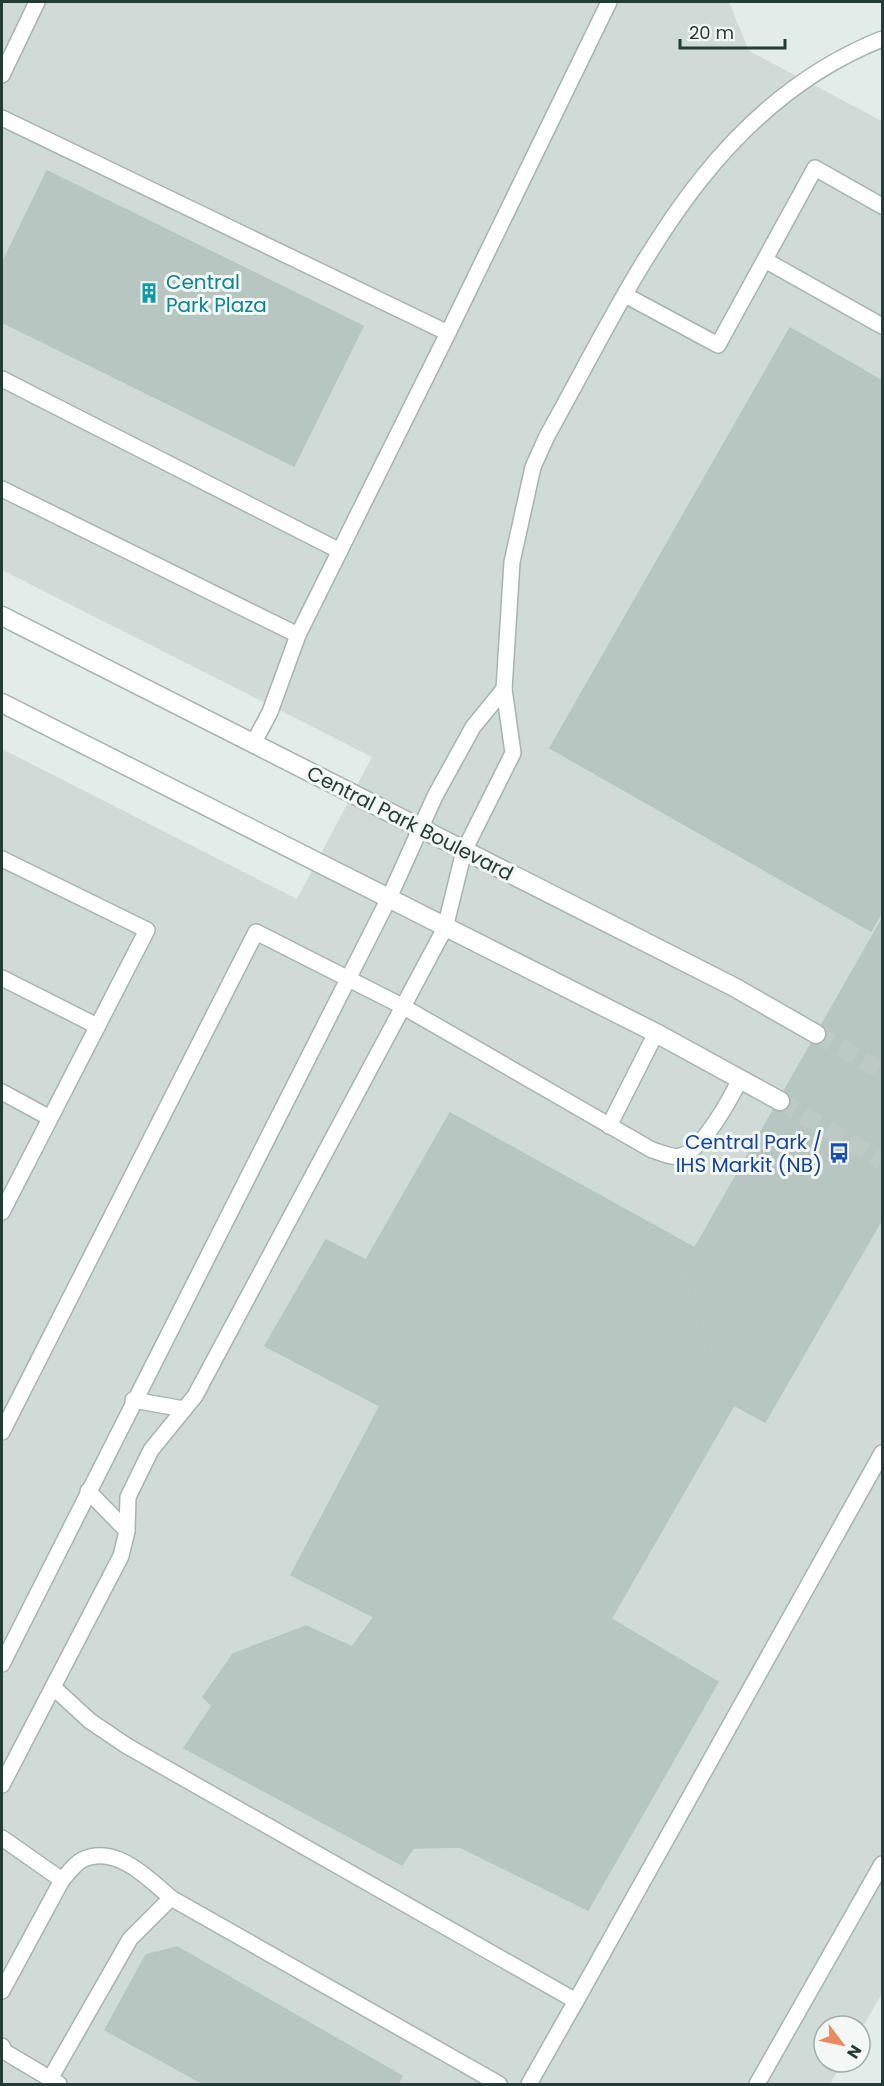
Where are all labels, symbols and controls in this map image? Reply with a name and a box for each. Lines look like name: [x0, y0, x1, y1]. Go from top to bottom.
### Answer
scale bar: [680, 12, 785, 50]
text: 20 m: [689, 20, 734, 45]
place label: Central Park Plaza: [166, 268, 267, 319]
building icon: Central Park Plaza: [137, 281, 161, 305]
street label: Central Park Boulevard: [302, 759, 518, 887]
place label: Central Park / IHS Markit (NB): [676, 1128, 822, 1179]
bus stop icon: Central Park / IHS Markit (NB): [827, 1141, 851, 1165]
north arrow: [812, 2014, 872, 2074]
text: N: [841, 2040, 867, 2063]

